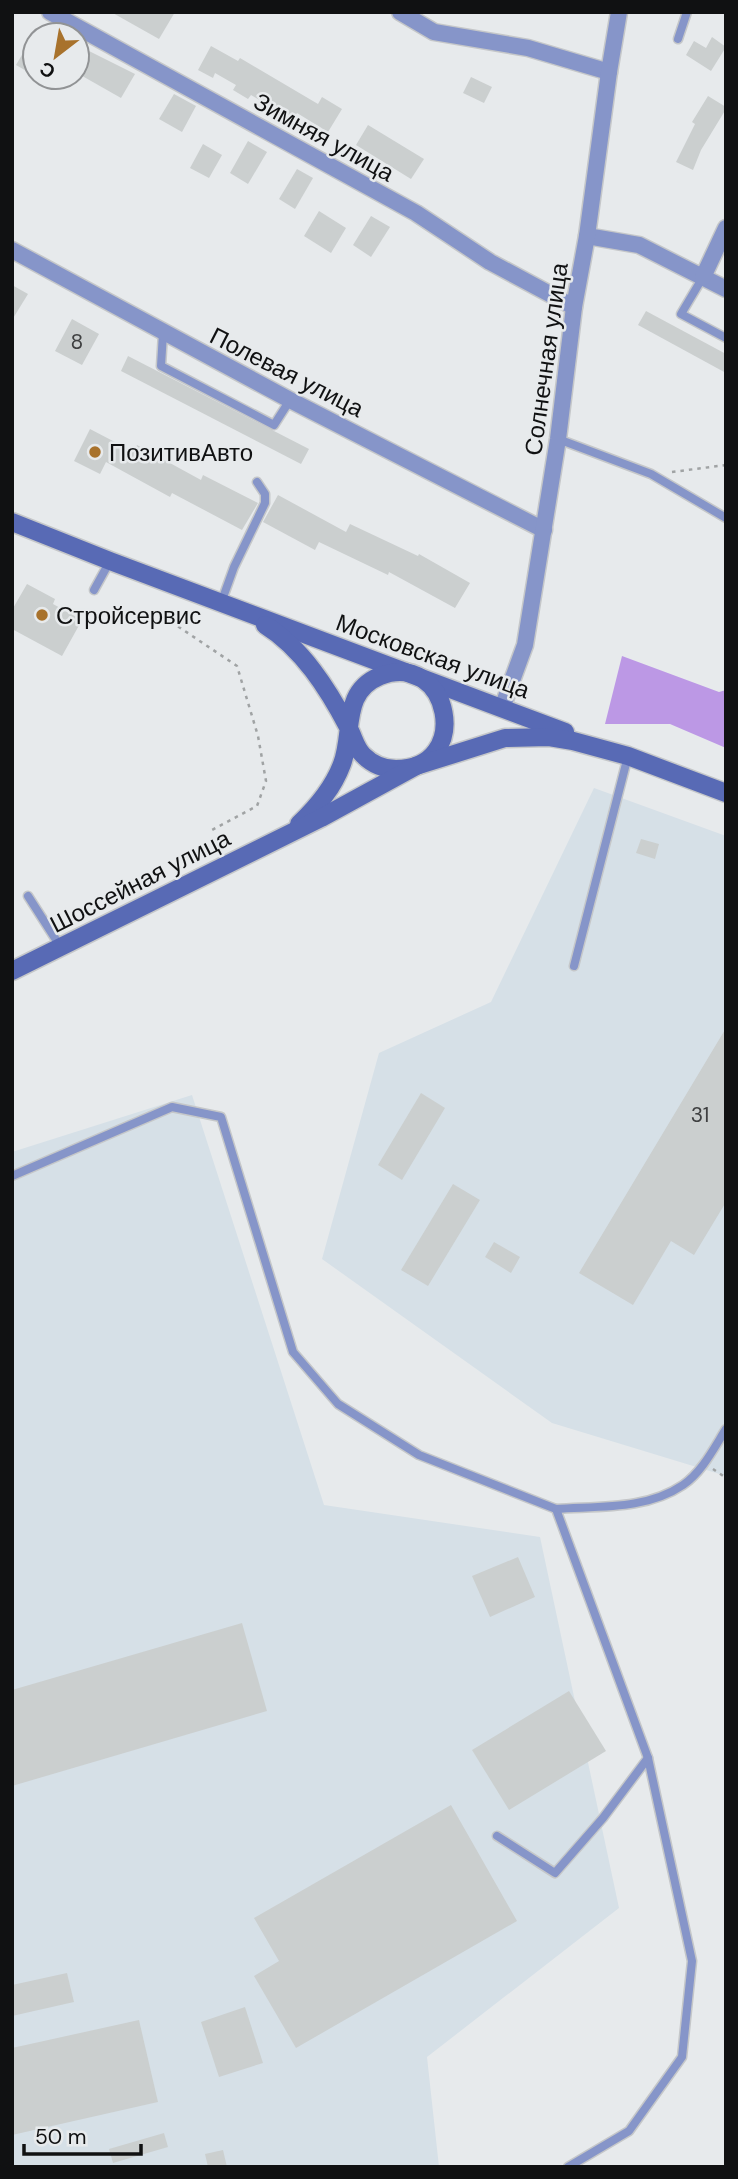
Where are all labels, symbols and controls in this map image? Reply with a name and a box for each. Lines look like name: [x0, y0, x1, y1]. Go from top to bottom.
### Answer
north arrow: [21, 21, 91, 91]
text: С: [35, 56, 60, 84]
street label: Зимняя улица: [248, 86, 400, 189]
street label: Солнечная улица: [517, 260, 575, 457]
street label: Полевая улица: [205, 320, 370, 424]
house number: 8: [71, 328, 83, 356]
place label: ПозитивАвто: [109, 437, 253, 468]
marker: ПозитивАвто: [87, 444, 103, 460]
place label: Стройсервис: [56, 600, 201, 631]
marker: Стройсервис: [34, 607, 50, 623]
street label: Московская улица: [332, 607, 535, 706]
street label: Шоссейная улица: [45, 822, 236, 940]
house number: 31: [691, 1101, 709, 1129]
scale bar: [24, 2112, 142, 2156]
text: 50 m: [35, 2123, 86, 2151]

